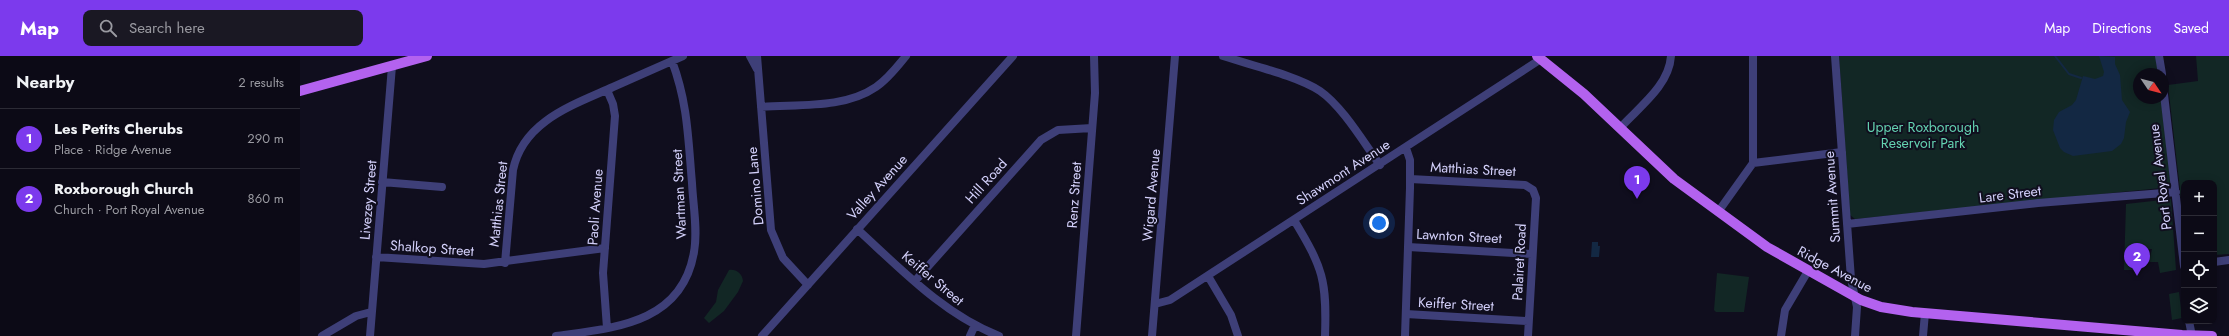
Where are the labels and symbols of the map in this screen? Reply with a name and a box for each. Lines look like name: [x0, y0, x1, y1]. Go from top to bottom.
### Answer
north arrow: [2133, 68, 2169, 104]
park label: Upper Roxborough Reservoir Park: [1867, 117, 1979, 153]
street label: Port Royal Avenue: [2144, 123, 2176, 231]
street label: Shawmont Avenue: [1292, 134, 1394, 210]
street label: Domino Lane: [742, 146, 768, 226]
street label: Wartman Street: [667, 148, 691, 239]
street label: Wigard Avenue: [1137, 148, 1165, 242]
street label: Valley Avenue: [842, 150, 912, 224]
street label: Summit Avenue: [1819, 151, 1845, 243]
street label: Hill Road: [960, 154, 1012, 208]
street label: Matthias Street: [1430, 157, 1517, 181]
street label: Livezey Street: [355, 159, 381, 241]
street label: Matthias Street: [484, 160, 512, 248]
street label: Renz Street: [1062, 161, 1086, 229]
pin: 1: [1624, 166, 1650, 199]
street label: Paoli Avenue: [582, 168, 608, 246]
street label: Lare Street: [1978, 180, 2043, 208]
your location: [1369, 213, 1389, 233]
street label: Palairet Road: [1507, 223, 1531, 301]
street label: Lawnton Street: [1416, 224, 1503, 248]
street label: Shalkop Street: [389, 235, 475, 261]
street label: Ridge Avenue: [1794, 241, 1876, 297]
pin: 2: [2124, 243, 2150, 276]
street label: Keiffer Street: [897, 246, 969, 310]
street label: Keiffer Street: [1418, 292, 1495, 316]

